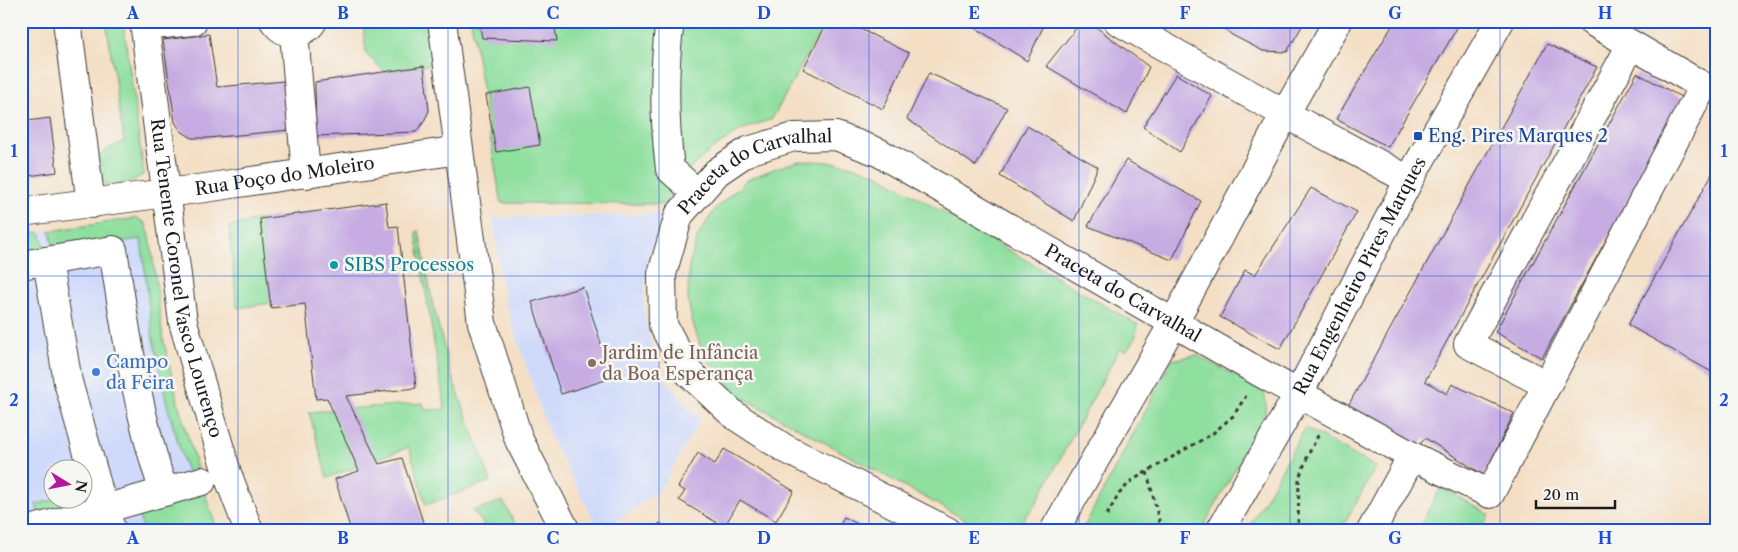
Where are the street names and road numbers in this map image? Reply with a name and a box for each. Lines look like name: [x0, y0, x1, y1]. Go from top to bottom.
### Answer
street label: Rua Tenente Coronel Vasco Lourenço: [146, 117, 227, 440]
street label: Praceta do Carvalhal: [673, 125, 832, 219]
street label: Rua Poço do Moleiro: [193, 152, 376, 200]
street label: Rua Engenheiro Pires Marques: [1289, 153, 1431, 399]
street label: Praceta do Carvalhal: [1041, 240, 1205, 347]

